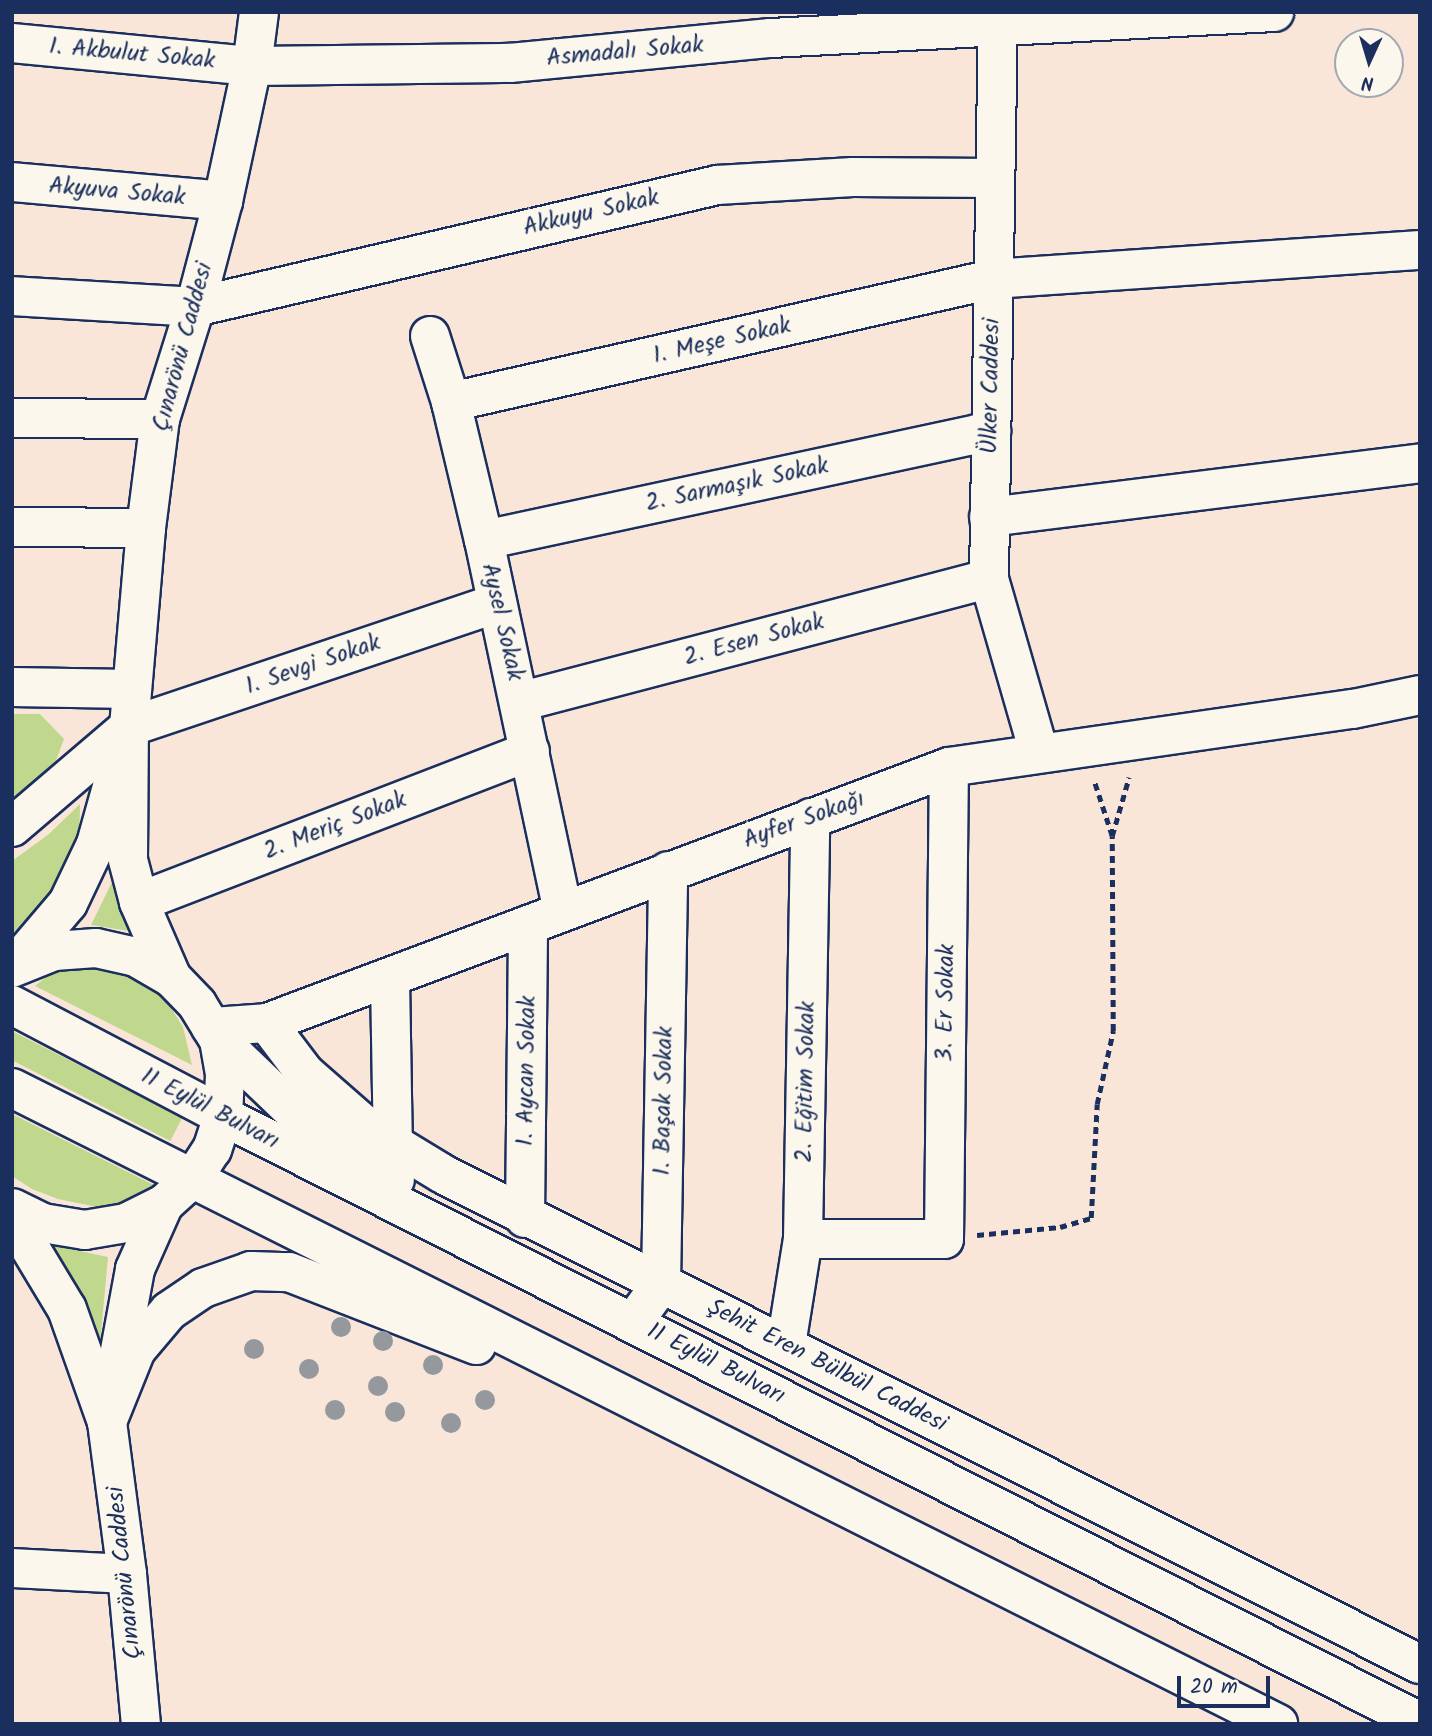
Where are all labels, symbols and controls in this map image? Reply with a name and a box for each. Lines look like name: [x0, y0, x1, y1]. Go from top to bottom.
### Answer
north arrow: [1334, 28, 1404, 98]
street label: Asmadalı Sokak: [545, 31, 705, 73]
street label: 1. Akbulut Sokak: [48, 32, 216, 76]
text: N: [1361, 67, 1375, 97]
street label: Akyuva Sokak: [47, 172, 187, 212]
street label: Akkuyu Sokak: [520, 183, 662, 243]
street label: Çınarönü Caddesi: [147, 259, 219, 435]
street label: 1. Meşe Sokak: [650, 311, 794, 371]
street label: Ülker Caddesi: [975, 318, 1007, 454]
street label: 2. Sarmaşık Sokak: [643, 452, 831, 518]
street label: Aysel Sokak: [474, 560, 530, 684]
street label: 2. Esen Sokak: [681, 607, 827, 673]
street label: 1. Sevgi Sokak: [242, 628, 384, 702]
street label: Ayfer Sokağı: [739, 785, 869, 855]
street label: 2. Meriç Sokak: [260, 786, 410, 866]
street label: 3. Er Sokak: [931, 944, 961, 1062]
street label: 1. Aycan Sokak: [511, 996, 543, 1146]
street label: 2. Eğitim Sokak: [790, 1001, 822, 1163]
street label: 1. Başak Sokak: [648, 1026, 680, 1176]
street label: 11 Eylül Bulvarı: [136, 1062, 284, 1156]
street label: Şehit Eren Bülbül Caddesi: [702, 1293, 952, 1439]
street label: 11 Eylül Bulvarı: [642, 1317, 790, 1411]
street label: Çınarönü Caddesi: [102, 1485, 148, 1661]
scale bar: [1180, 1662, 1273, 1706]
text: 20 m: [1190, 1671, 1238, 1704]

